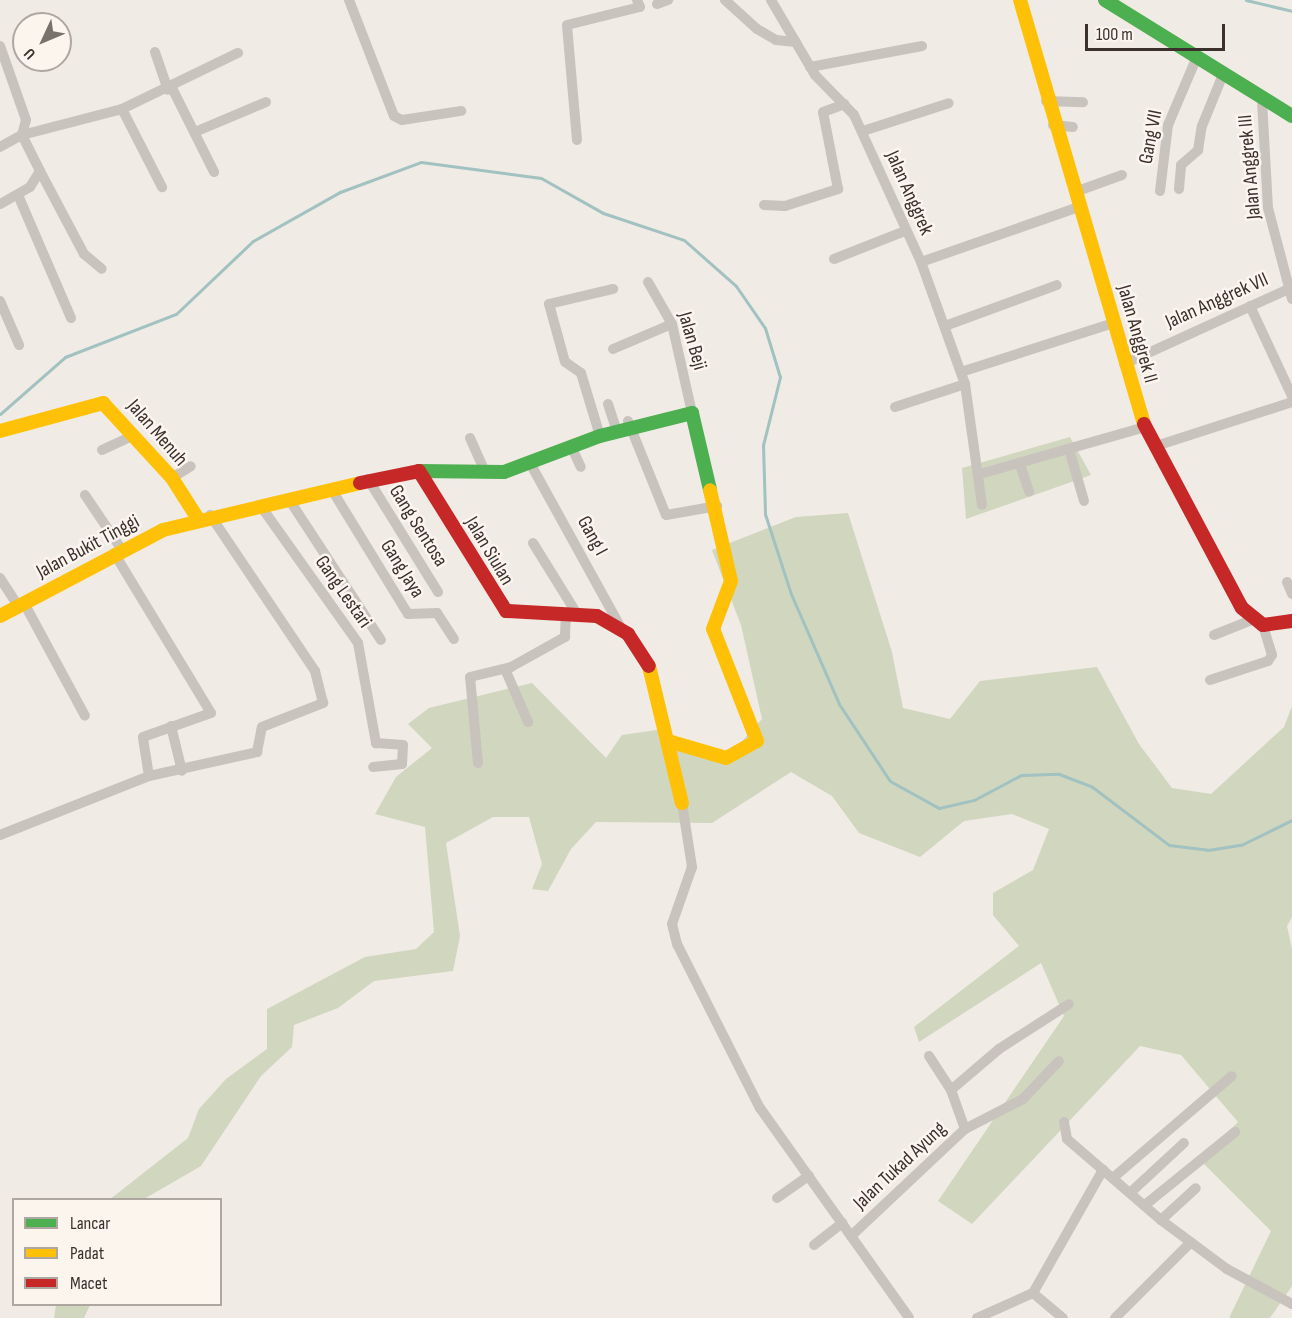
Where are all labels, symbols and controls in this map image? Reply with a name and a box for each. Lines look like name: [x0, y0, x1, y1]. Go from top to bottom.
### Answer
north arrow: [12, 12, 72, 72]
scale bar: [1088, 12, 1228, 50]
text: 100 m: [1096, 24, 1133, 45]
text: U: [20, 44, 40, 63]
street label: Gang VII: [1134, 108, 1168, 166]
street label: Jalan Anggrek III: [1233, 114, 1267, 220]
street label: Jalan Anggrek: [880, 147, 938, 239]
street label: Jalan Anggrek VII: [1162, 268, 1272, 334]
street label: Jalan Anggrek II: [1112, 282, 1162, 386]
street label: Jalan Beji: [672, 309, 712, 373]
street label: Jalan Menuh: [122, 395, 192, 471]
street label: Gang Sentosa: [384, 481, 452, 571]
street label: Jalan Bukit Tinggi: [33, 510, 143, 584]
street label: Jalan Siulan: [459, 512, 519, 590]
street label: Gang I: [571, 512, 613, 560]
street label: Gang Jaya: [375, 535, 429, 603]
street label: Gang Lestari: [309, 551, 377, 633]
street label: Jalan Tukad Ayung: [849, 1117, 951, 1215]
legend: [12, 1198, 222, 1306]
text: Lancar: [70, 1213, 110, 1234]
text: Padat: [70, 1243, 104, 1264]
text: Macet: [70, 1273, 107, 1294]

